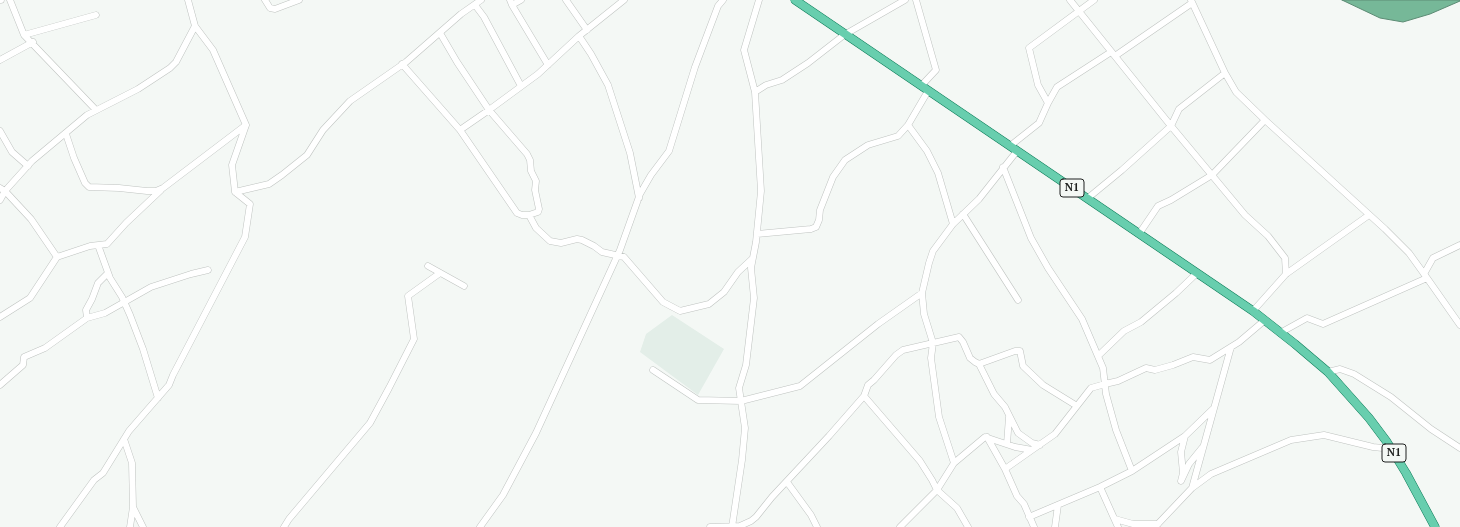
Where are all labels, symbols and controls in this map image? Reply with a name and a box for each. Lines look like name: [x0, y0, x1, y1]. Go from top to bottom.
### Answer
road number: N1: [1060, 179, 1084, 197]
road number: N1: [1382, 444, 1406, 462]

